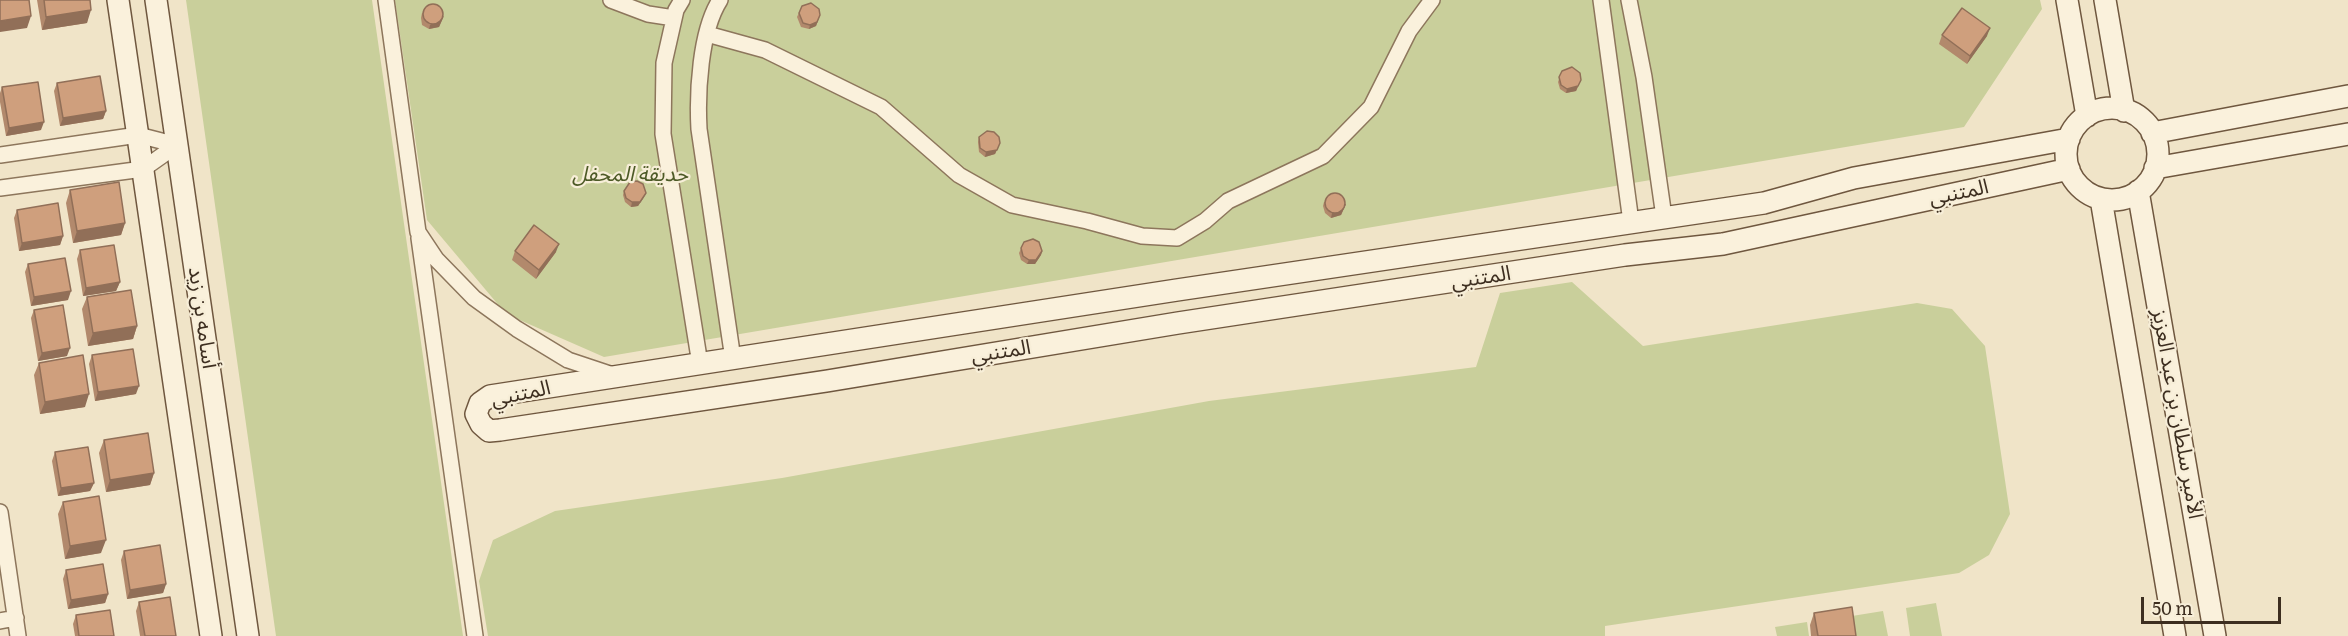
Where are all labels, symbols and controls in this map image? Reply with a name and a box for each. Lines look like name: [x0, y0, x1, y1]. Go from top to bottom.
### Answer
park label: حديقة المحفل: [572, 162, 688, 188]
street label: المتنبي: [1927, 174, 1991, 212]
street label: المتنبي: [1449, 261, 1513, 295]
street label: أسامه بن زيد: [182, 265, 222, 371]
street label: الأمير سلطان بن عبد العزيز: [2146, 307, 2208, 521]
street label: المتنبي: [969, 335, 1033, 369]
street label: المتنبي: [489, 375, 553, 413]
scale bar: [2144, 585, 2284, 623]
text: 50 m: [2152, 594, 2193, 621]

